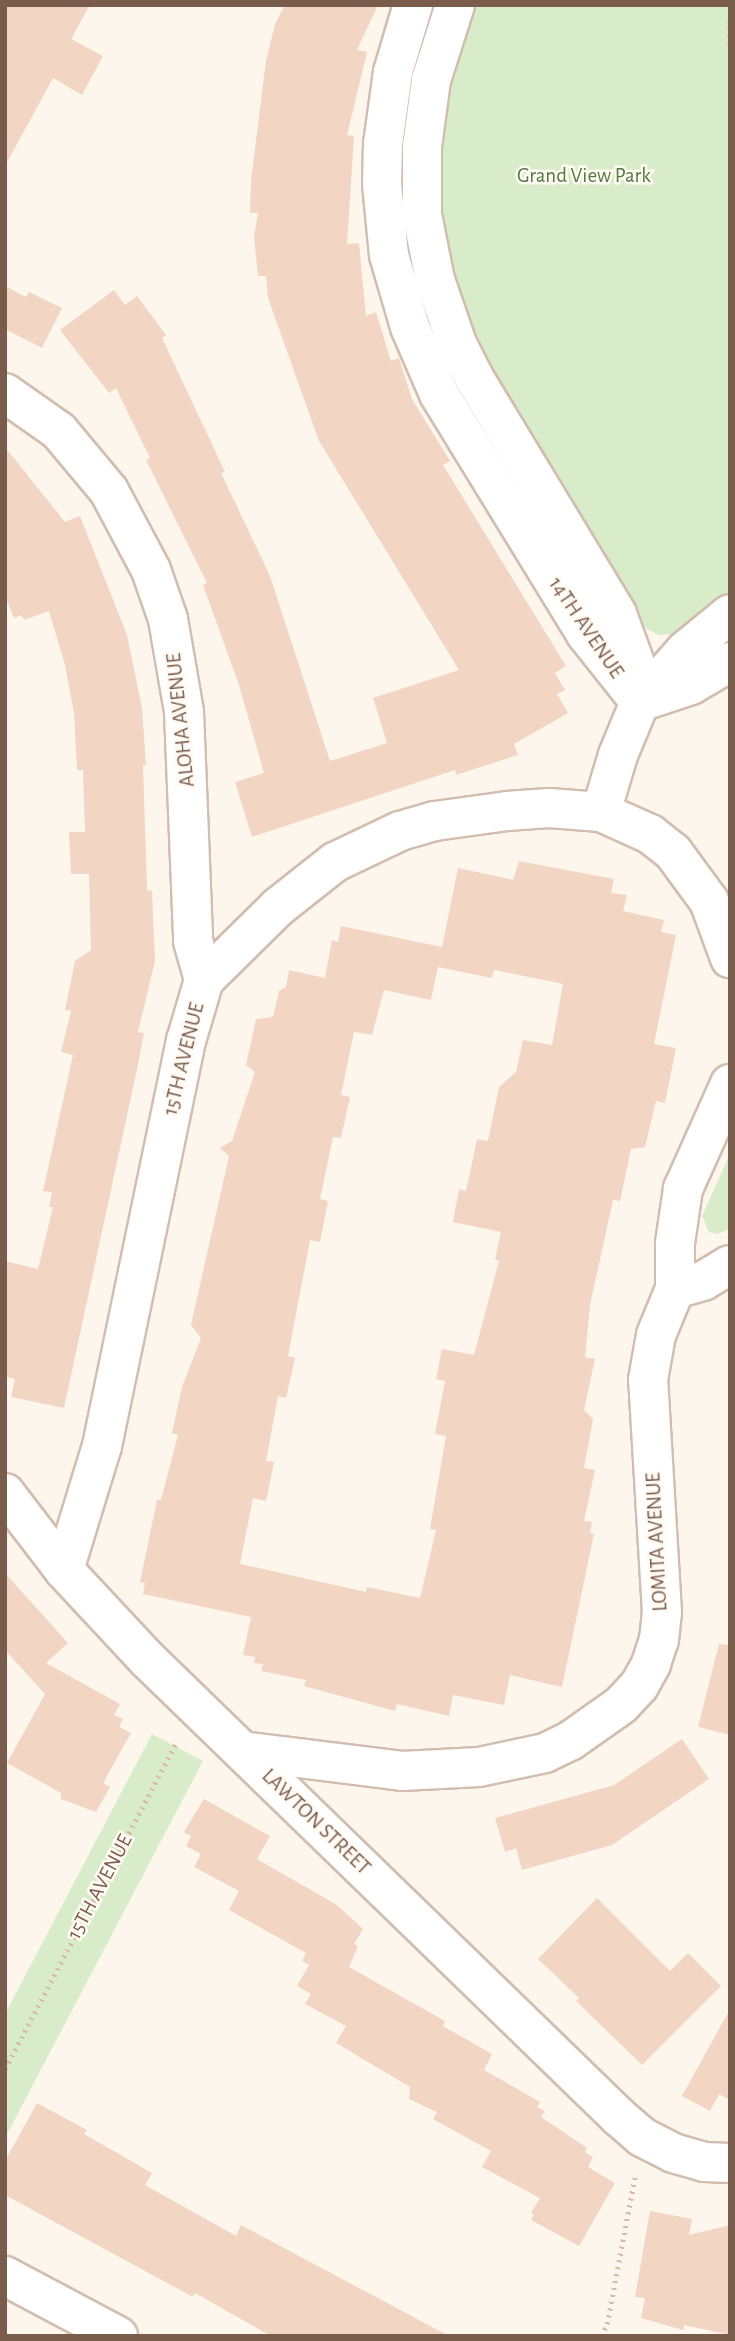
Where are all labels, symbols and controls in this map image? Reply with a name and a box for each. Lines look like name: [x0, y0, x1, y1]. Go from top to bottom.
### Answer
park label: Grand View Park: [517, 163, 651, 189]
street label: 14TH AVENUE: [543, 573, 629, 683]
street label: ALOHA AVENUE: [161, 652, 201, 788]
street label: 15TH AVENUE: [158, 1000, 210, 1118]
street label: LOMITA AVENUE: [641, 1472, 673, 1612]
street label: LAWTON STREET: [256, 1764, 376, 1880]
street label: 15TH AVENUE: [62, 1830, 138, 1944]

